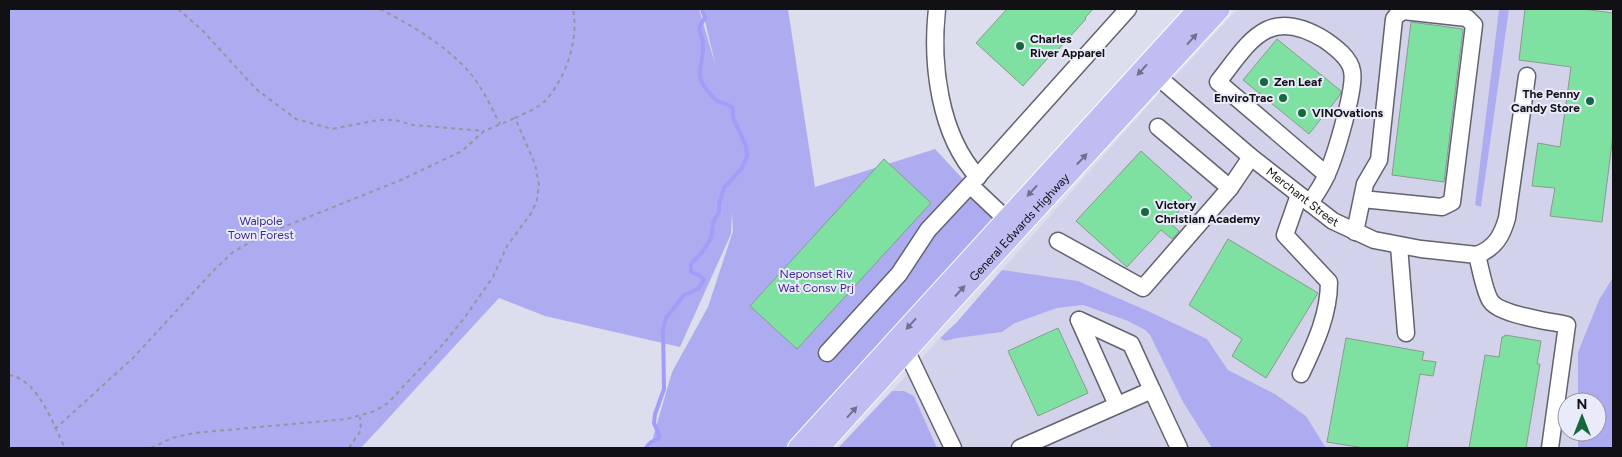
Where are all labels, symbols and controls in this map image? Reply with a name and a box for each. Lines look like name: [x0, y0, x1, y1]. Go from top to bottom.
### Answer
place label: Charles River Apparel: [1030, 32, 1105, 60]
one-way arrow: [1186, 33, 1198, 45]
marker: Charles River Apparel: [1014, 40, 1026, 52]
one-way arrow: [1136, 64, 1147, 77]
place label: Zen Leaf: [1274, 75, 1322, 89]
marker: Zen Leaf: [1258, 76, 1270, 88]
place label: The Penny Candy Store: [1511, 87, 1580, 115]
place label: EnviroTrac: [1214, 91, 1273, 105]
marker: EnviroTrac: [1277, 92, 1289, 104]
marker: The Penny Candy Store: [1584, 95, 1596, 107]
place label: VINOvations: [1312, 106, 1383, 120]
marker: VINOvations: [1296, 107, 1308, 119]
one-way arrow: [1076, 153, 1088, 165]
street label: Merchant Street: [1264, 165, 1341, 230]
street label: General Edwards Highway: [966, 170, 1073, 284]
one-way arrow: [1026, 184, 1038, 196]
place label: Victory Christian Academy: [1155, 198, 1260, 226]
marker: Victory Christian Academy: [1139, 206, 1151, 218]
park label: Walpole Town Forest: [228, 214, 294, 242]
park label: Neponset Riv Wat Consv Prj: [778, 267, 854, 295]
one-way arrow: [955, 285, 966, 298]
one-way arrow: [905, 317, 917, 329]
north arrow: [1557, 392, 1607, 442]
text: N: [1577, 396, 1587, 413]
one-way arrow: [846, 407, 858, 419]

